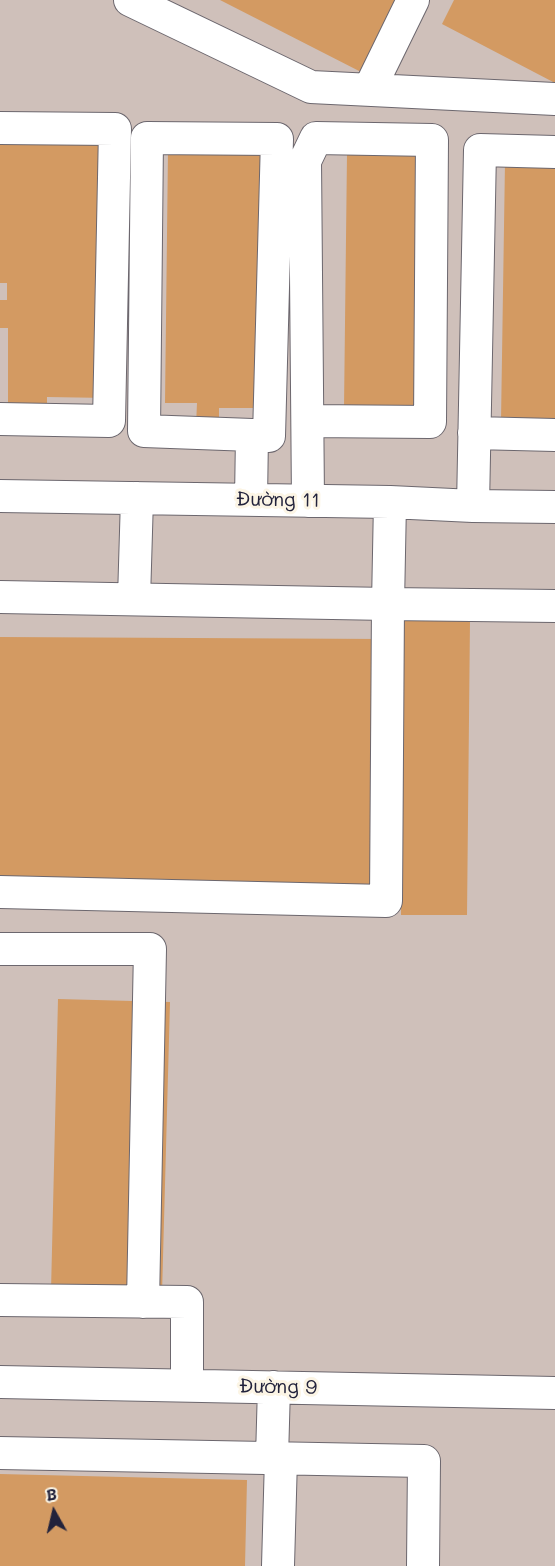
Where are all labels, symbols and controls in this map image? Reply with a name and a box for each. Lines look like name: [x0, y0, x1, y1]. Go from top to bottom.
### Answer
street label: Đường 11: [236, 487, 320, 513]
street label: Đường 9: [239, 1374, 317, 1400]
north arrow: [24, 1482, 84, 1542]
text: B: [45, 1483, 58, 1505]

